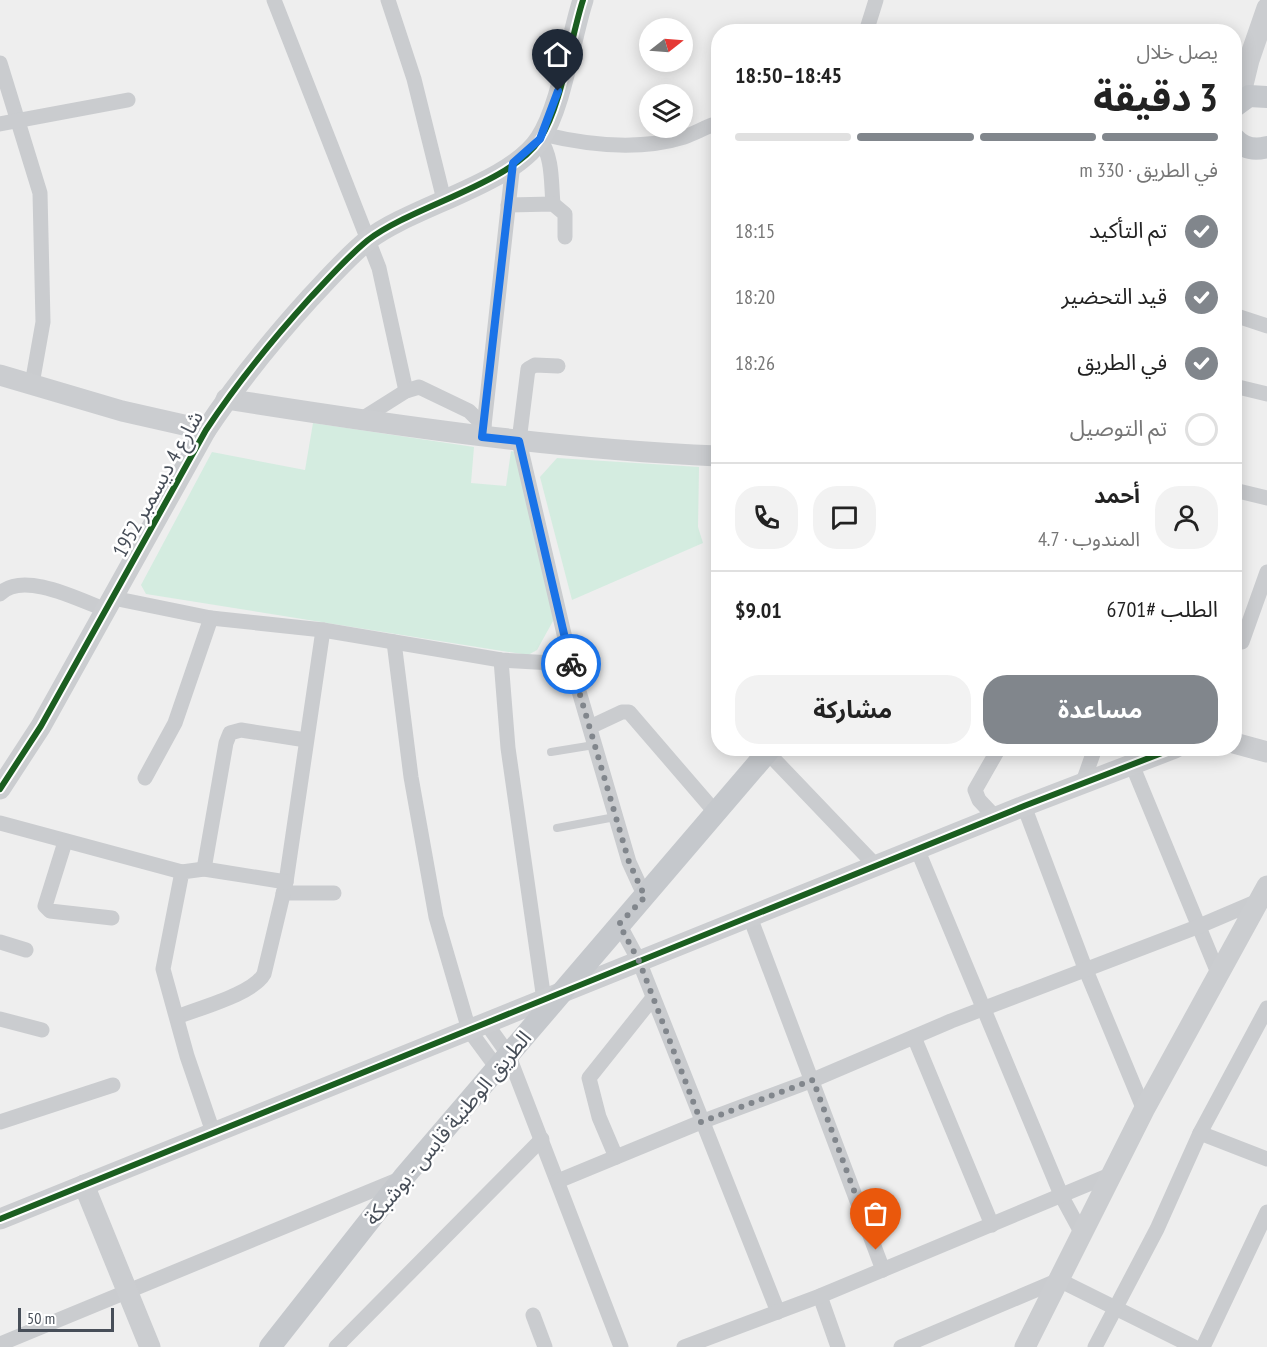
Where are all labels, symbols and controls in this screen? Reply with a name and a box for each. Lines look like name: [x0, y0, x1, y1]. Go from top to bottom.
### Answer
north arrow: [639, 18, 693, 72]
map controls: [639, 18, 693, 138]
pin: [532, 29, 583, 91]
icon: home: [541, 38, 574, 71]
text: يصل خلال: [1137, 39, 1218, 65]
text: 18:45–18:50: [735, 61, 842, 89]
text: 3 دقيقة: [1093, 71, 1218, 122]
button: layers: [639, 84, 693, 138]
text: في الطريق · 330 m: [1079, 157, 1218, 183]
icon: check: [1185, 215, 1218, 248]
text: تم التأكيد: [1089, 216, 1167, 244]
text: 18:15: [735, 218, 775, 244]
icon: check: [1185, 281, 1218, 314]
text: قيد التحضير: [1062, 282, 1167, 310]
text: 18:20: [735, 284, 775, 310]
icon: check: [1185, 347, 1218, 380]
text: في الطريق: [1077, 348, 1167, 376]
text: 18:26: [735, 350, 775, 376]
street label: شارع 4 ديسمبر 1952: [106, 406, 211, 563]
text: تم التوصيل: [1070, 414, 1167, 442]
text: أحمد: [1094, 481, 1140, 509]
button: phone: [735, 486, 798, 549]
button: chat: [813, 486, 876, 549]
button: person: [1155, 486, 1218, 549]
text: المندوب · 4.7: [1038, 526, 1140, 552]
text: الطلب #6701: [1107, 595, 1218, 623]
text: $9.01: [735, 596, 782, 624]
courier: [541, 634, 601, 694]
icon: bike: [555, 648, 588, 681]
button: مشاركة: [735, 675, 971, 744]
button: مساعدة: [983, 675, 1218, 744]
street label: الطريق الوطنية قابس - بوشبكة: [358, 1025, 537, 1231]
pin: [850, 1188, 901, 1250]
icon: bag: [859, 1197, 892, 1230]
scale bar: [18, 1305, 114, 1332]
text: 50 m: [27, 1308, 55, 1328]

